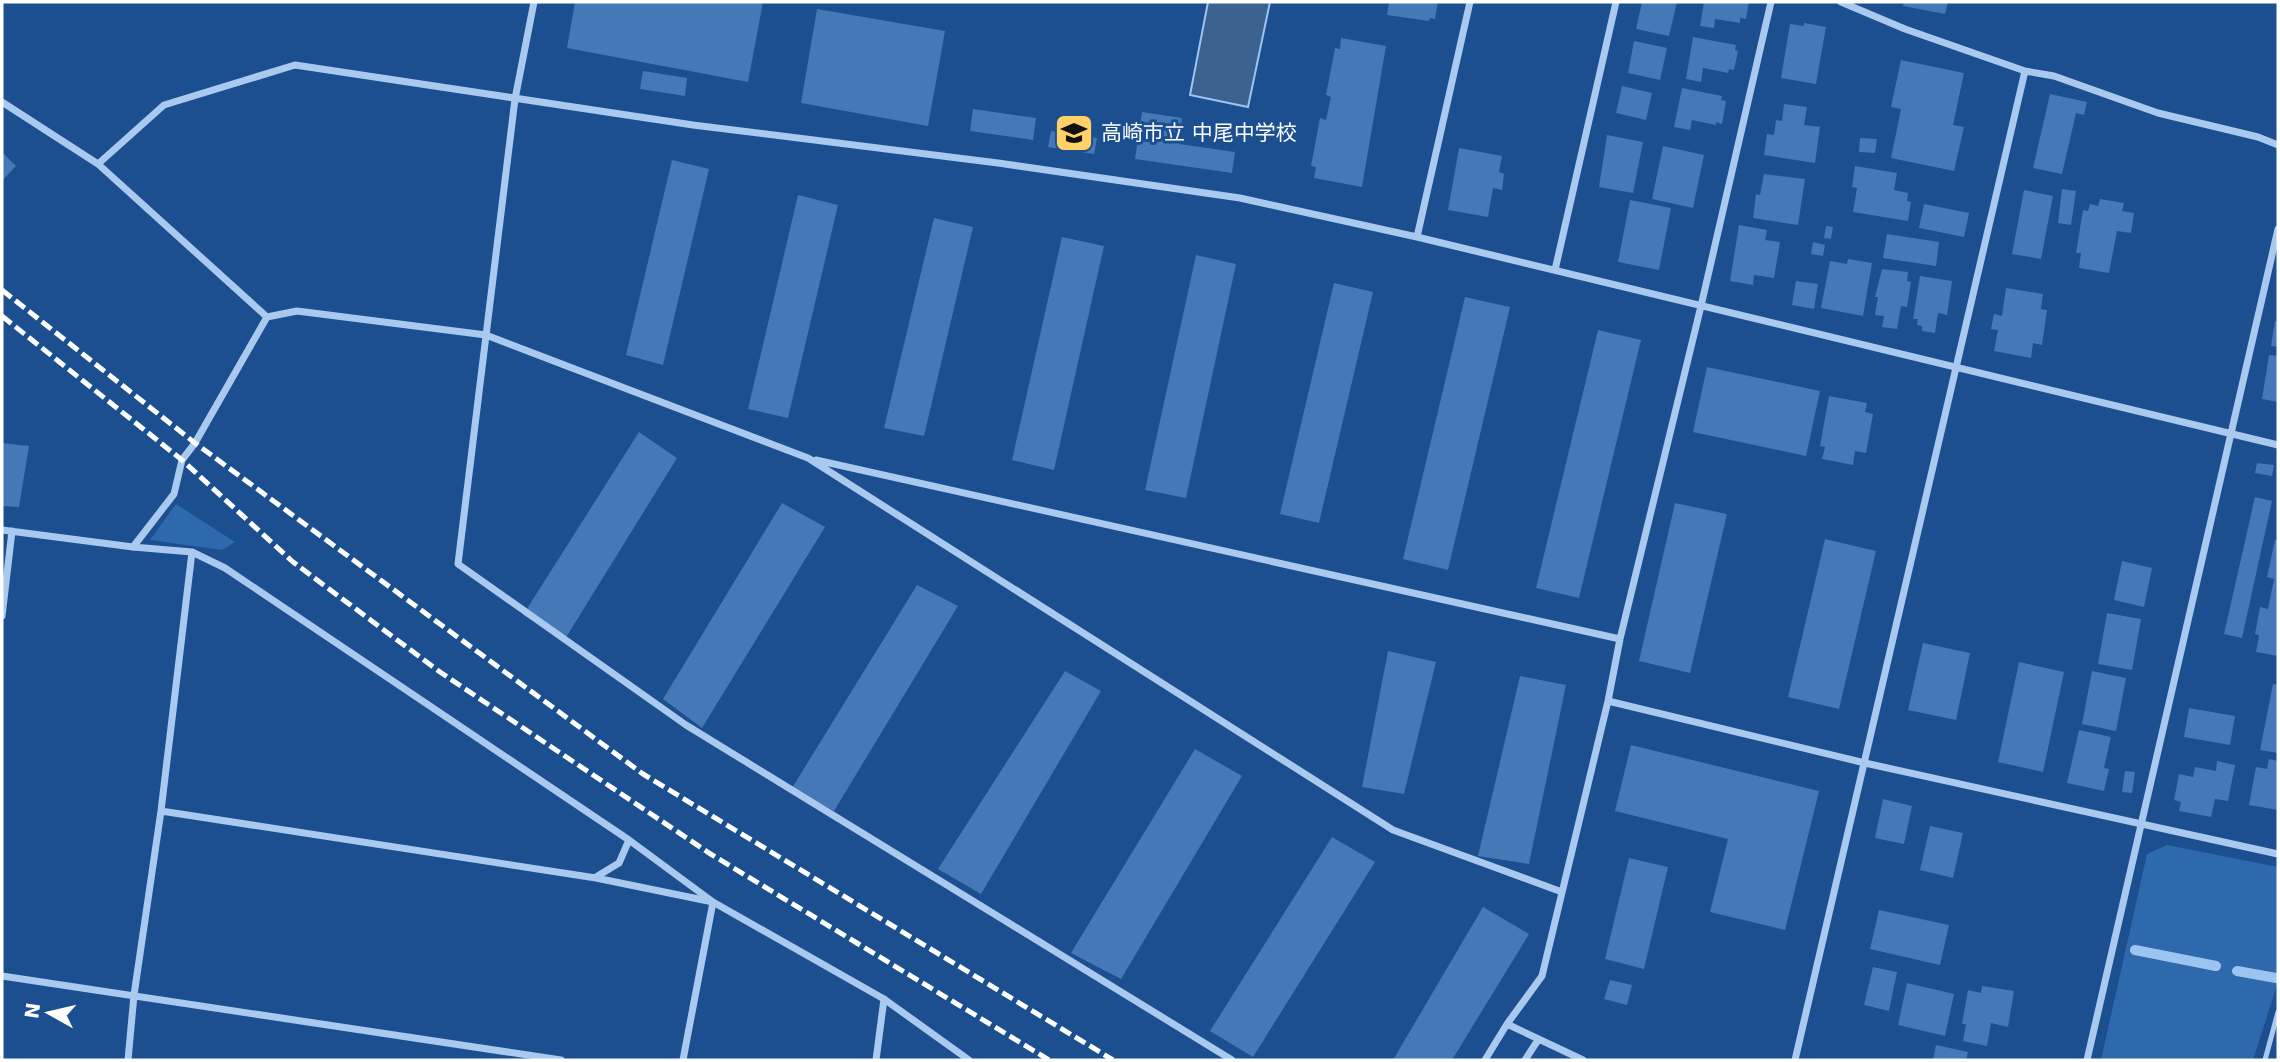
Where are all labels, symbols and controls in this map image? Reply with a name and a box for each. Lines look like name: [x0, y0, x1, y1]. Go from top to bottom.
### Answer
school or university icon: 高崎市立 中尾中学校: [1053, 112, 1095, 154]
place label: 高崎市立 中尾中学校: [1101, 121, 1297, 145]
north arrow: [14, 978, 84, 1048]
text: N: [20, 1001, 44, 1020]

